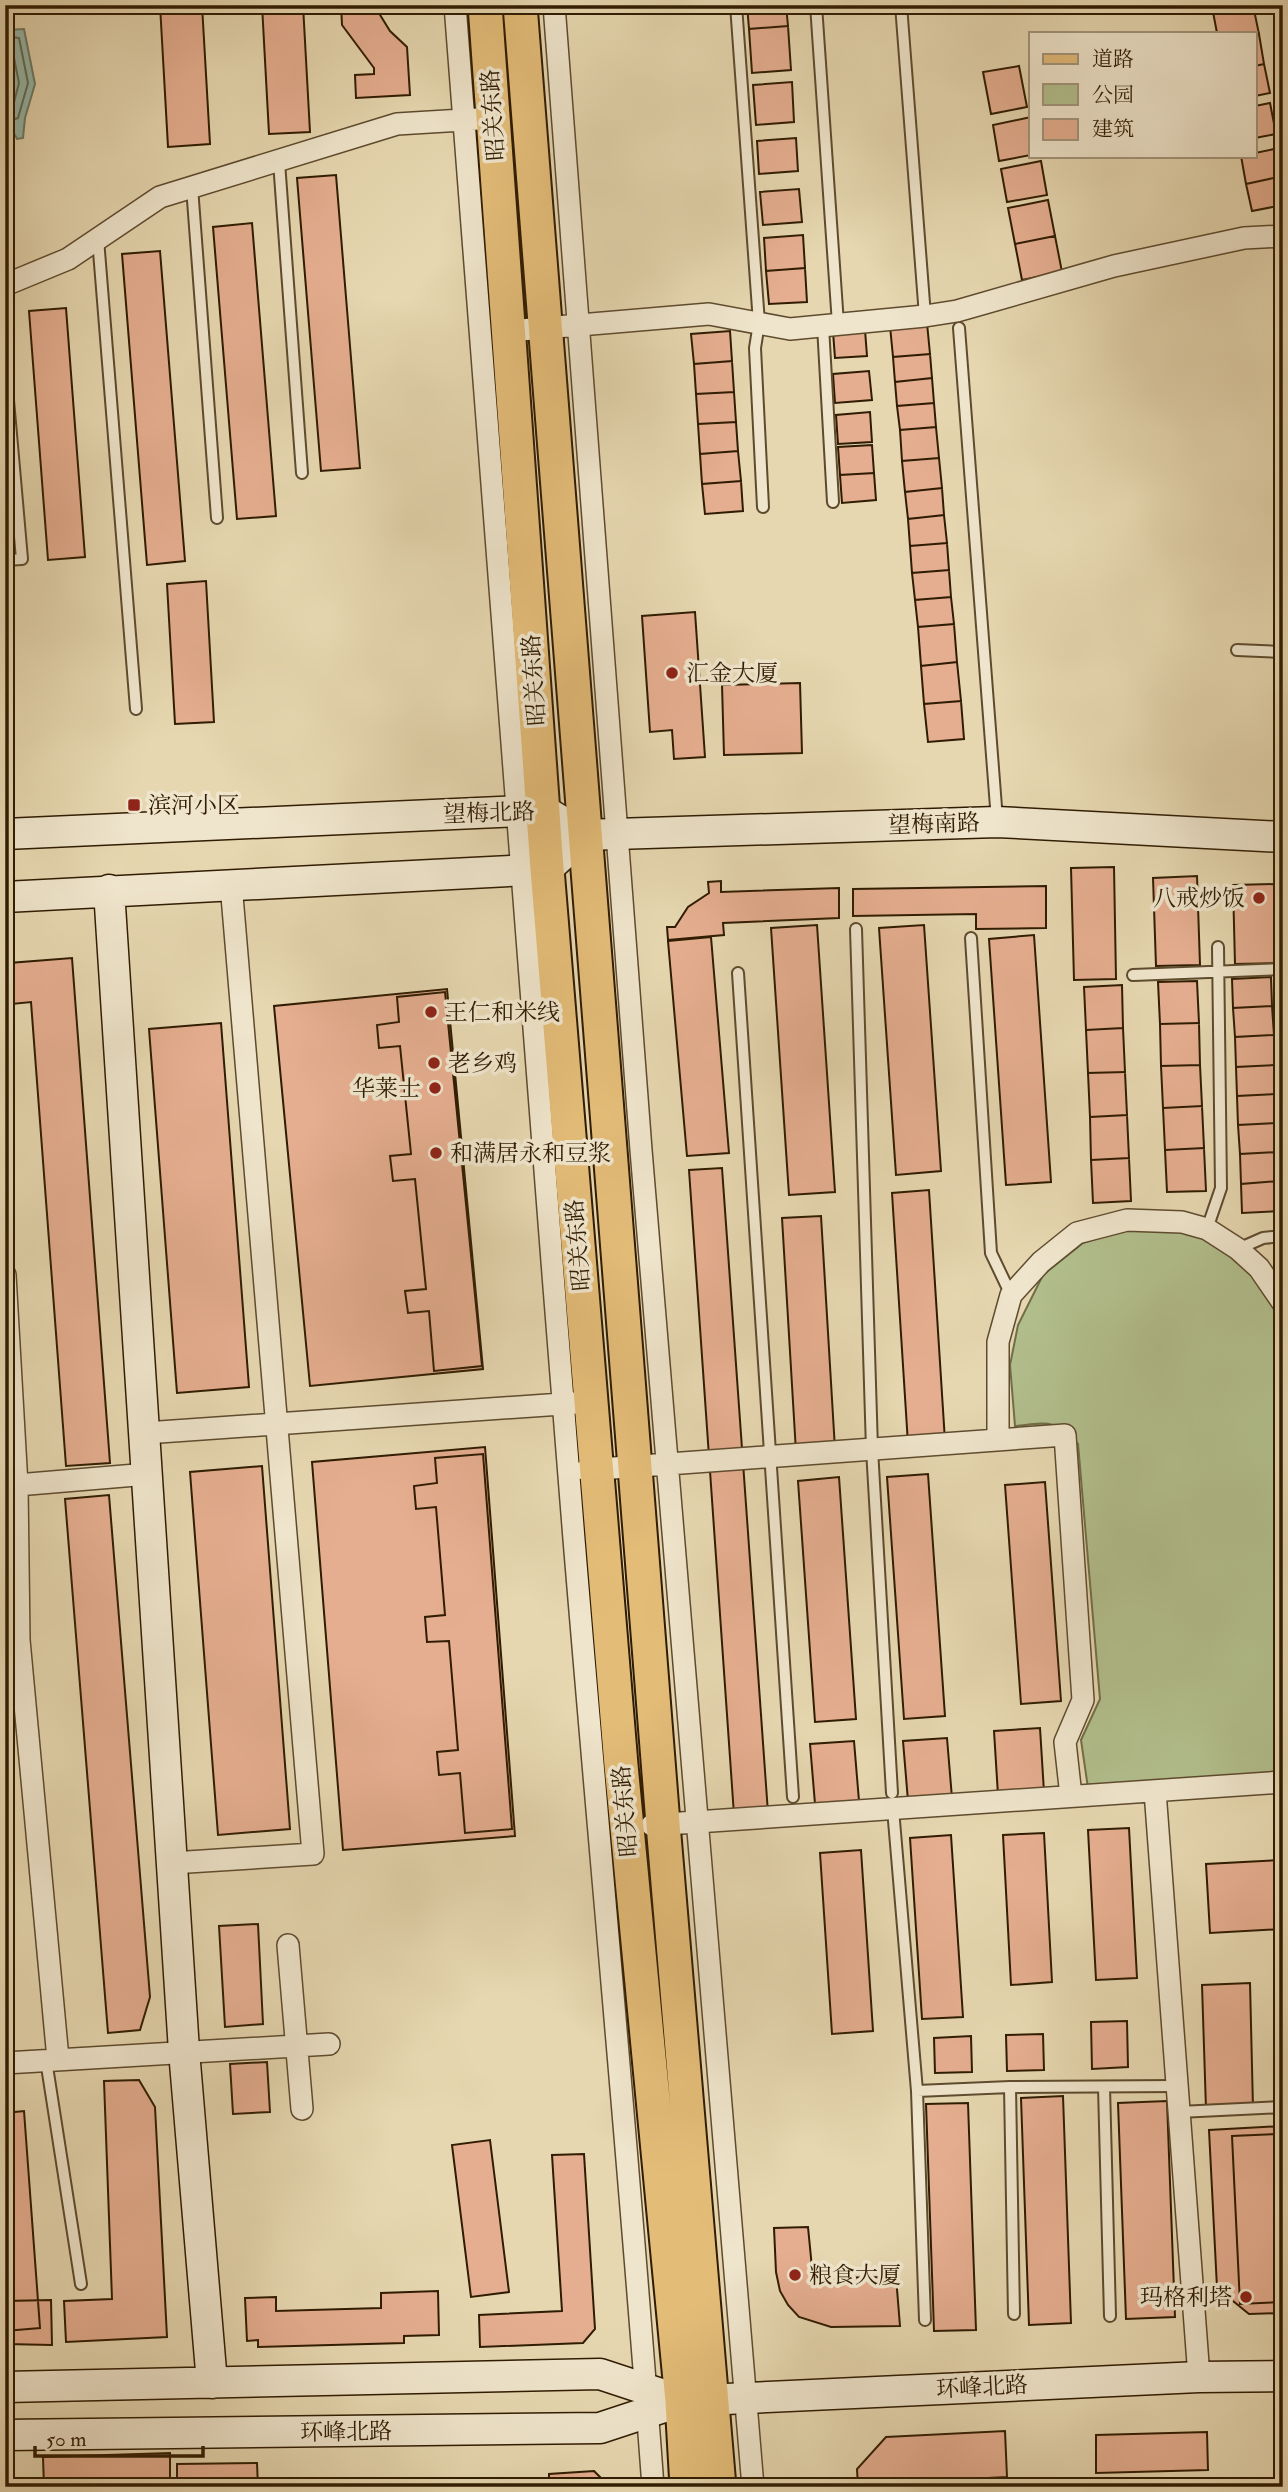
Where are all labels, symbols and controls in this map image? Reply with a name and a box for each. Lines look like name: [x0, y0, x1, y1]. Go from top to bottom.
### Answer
legend: [1029, 32, 1256, 158]
text: 道路: [1092, 46, 1134, 73]
street label: 昭关东路: [475, 68, 511, 162]
text: 公园: [1092, 82, 1134, 109]
text: 建筑: [1092, 116, 1134, 143]
street label: 昭关东路: [516, 633, 552, 727]
place label: 汇金大厦: [686, 659, 778, 688]
marker: 汇金大厦: [664, 665, 680, 681]
place label: 滨河小区: [148, 791, 240, 820]
marker: 滨河小区: [126, 797, 142, 813]
street label: 望梅北路: [443, 797, 535, 829]
street label: 望梅南路: [888, 808, 980, 840]
place label: 八戒炒饭: [1153, 884, 1245, 913]
marker: 八戒炒饭: [1251, 890, 1267, 906]
place label: 王仁和米线: [445, 998, 560, 1027]
marker: 王仁和米线: [423, 1004, 439, 1020]
place label: 老乡鸡: [448, 1049, 517, 1078]
marker: 老乡鸡: [426, 1055, 442, 1071]
place label: 华莱士: [352, 1074, 421, 1103]
marker: 华莱士: [427, 1080, 443, 1096]
place label: 和满居永和豆浆: [450, 1139, 611, 1168]
marker: 和满居永和豆浆: [428, 1145, 444, 1161]
street label: 昭关东路: [560, 1198, 596, 1292]
street label: 昭关东路: [607, 1764, 643, 1858]
place label: 粮食大厦: [809, 2261, 901, 2290]
marker: 粮食大厦: [787, 2267, 803, 2283]
place label: 玛格利塔: [1140, 2283, 1232, 2312]
marker: 玛格利塔: [1238, 2289, 1254, 2305]
street label: 环峰北路: [935, 2370, 1029, 2404]
scale bar: [35, 2415, 203, 2459]
street label: 环峰北路: [300, 2417, 392, 2447]
text: 50 m: [46, 2426, 87, 2453]

